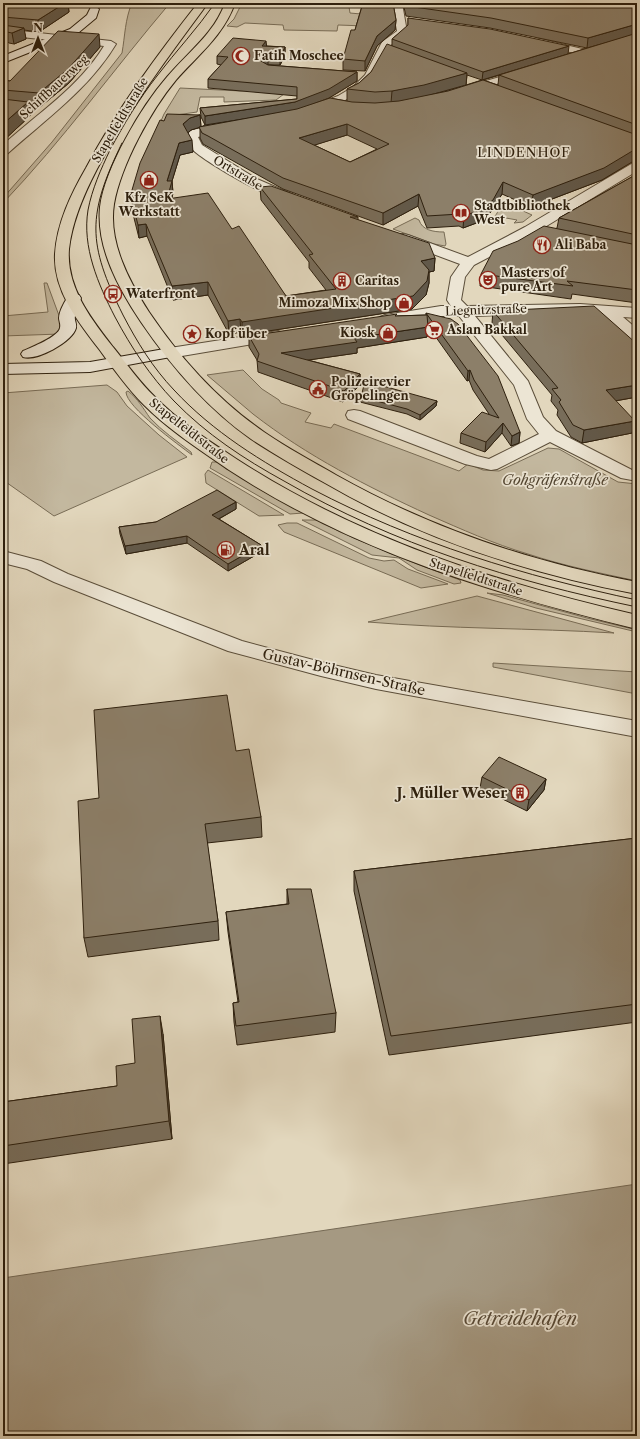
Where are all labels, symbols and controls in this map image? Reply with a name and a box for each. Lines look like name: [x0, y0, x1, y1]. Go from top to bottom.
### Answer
north arrow: [18, 18, 58, 58]
text: N: [33, 21, 43, 35]
mosque icon: Fatih Moschee: [231, 46, 251, 66]
place label: Fatih Moschee: [254, 48, 344, 63]
street label: Schiffbauerweg: [16, 51, 91, 122]
street label: Stapelfeldtstraße: [88, 74, 151, 165]
district label: LINDENHOF: [477, 144, 571, 160]
street label: Ortstraße: [211, 152, 266, 193]
shop icon: Kfz SeK Werkstatt: [139, 170, 159, 190]
place label: Kfz SeK Werkstatt: [117, 190, 180, 219]
place label: Stadtbibliothek West: [473, 198, 572, 227]
library icon: Stadtbibliothek West: [451, 203, 471, 223]
restaurant icon: Ali Baba: [532, 235, 552, 255]
place label: Ali Baba: [554, 237, 607, 252]
place label: Masters of pure Art: [501, 265, 567, 294]
theatre icon: Masters of pure Art: [478, 270, 498, 290]
building icon: Caritas: [332, 271, 352, 291]
place label: Caritas: [355, 273, 400, 288]
bus stop icon: Waterfront: [103, 284, 123, 304]
place label: Waterfront: [125, 286, 196, 301]
shop icon: Mimoza Mix Shop: [394, 293, 414, 313]
place label: Mimoza Mix Shop: [279, 295, 391, 310]
street label: Liegnitzstraße: [445, 301, 527, 318]
supermarket icon: Aslan Bakkal: [424, 320, 444, 340]
place label: Aslan Bakkal: [446, 322, 527, 337]
shop icon: Kiosk: [378, 323, 398, 343]
place icon: Kopf über: [182, 324, 202, 344]
place label: Kiosk: [340, 325, 376, 340]
place label: Kopf über: [205, 326, 267, 341]
place label: Polizeirevier Gröpelingen: [331, 374, 411, 403]
public building icon: Polizeirevier Gröpelingen: [308, 379, 328, 399]
street label: Stapelfeldtstraße: [146, 395, 232, 467]
park label: Gohgräfenstraße: [502, 471, 609, 489]
fuel station icon: Aral: [216, 540, 236, 560]
place label: Aral: [238, 541, 270, 559]
street label: Stapelfeldtstraße: [428, 554, 525, 599]
street label: Gustav-Böhrnsen-Straße: [261, 645, 427, 700]
building icon: J. Müller Weser: [510, 783, 530, 803]
place label: J. Müller Weser: [394, 784, 507, 802]
water label: Getreidehafen: [463, 1308, 577, 1330]

